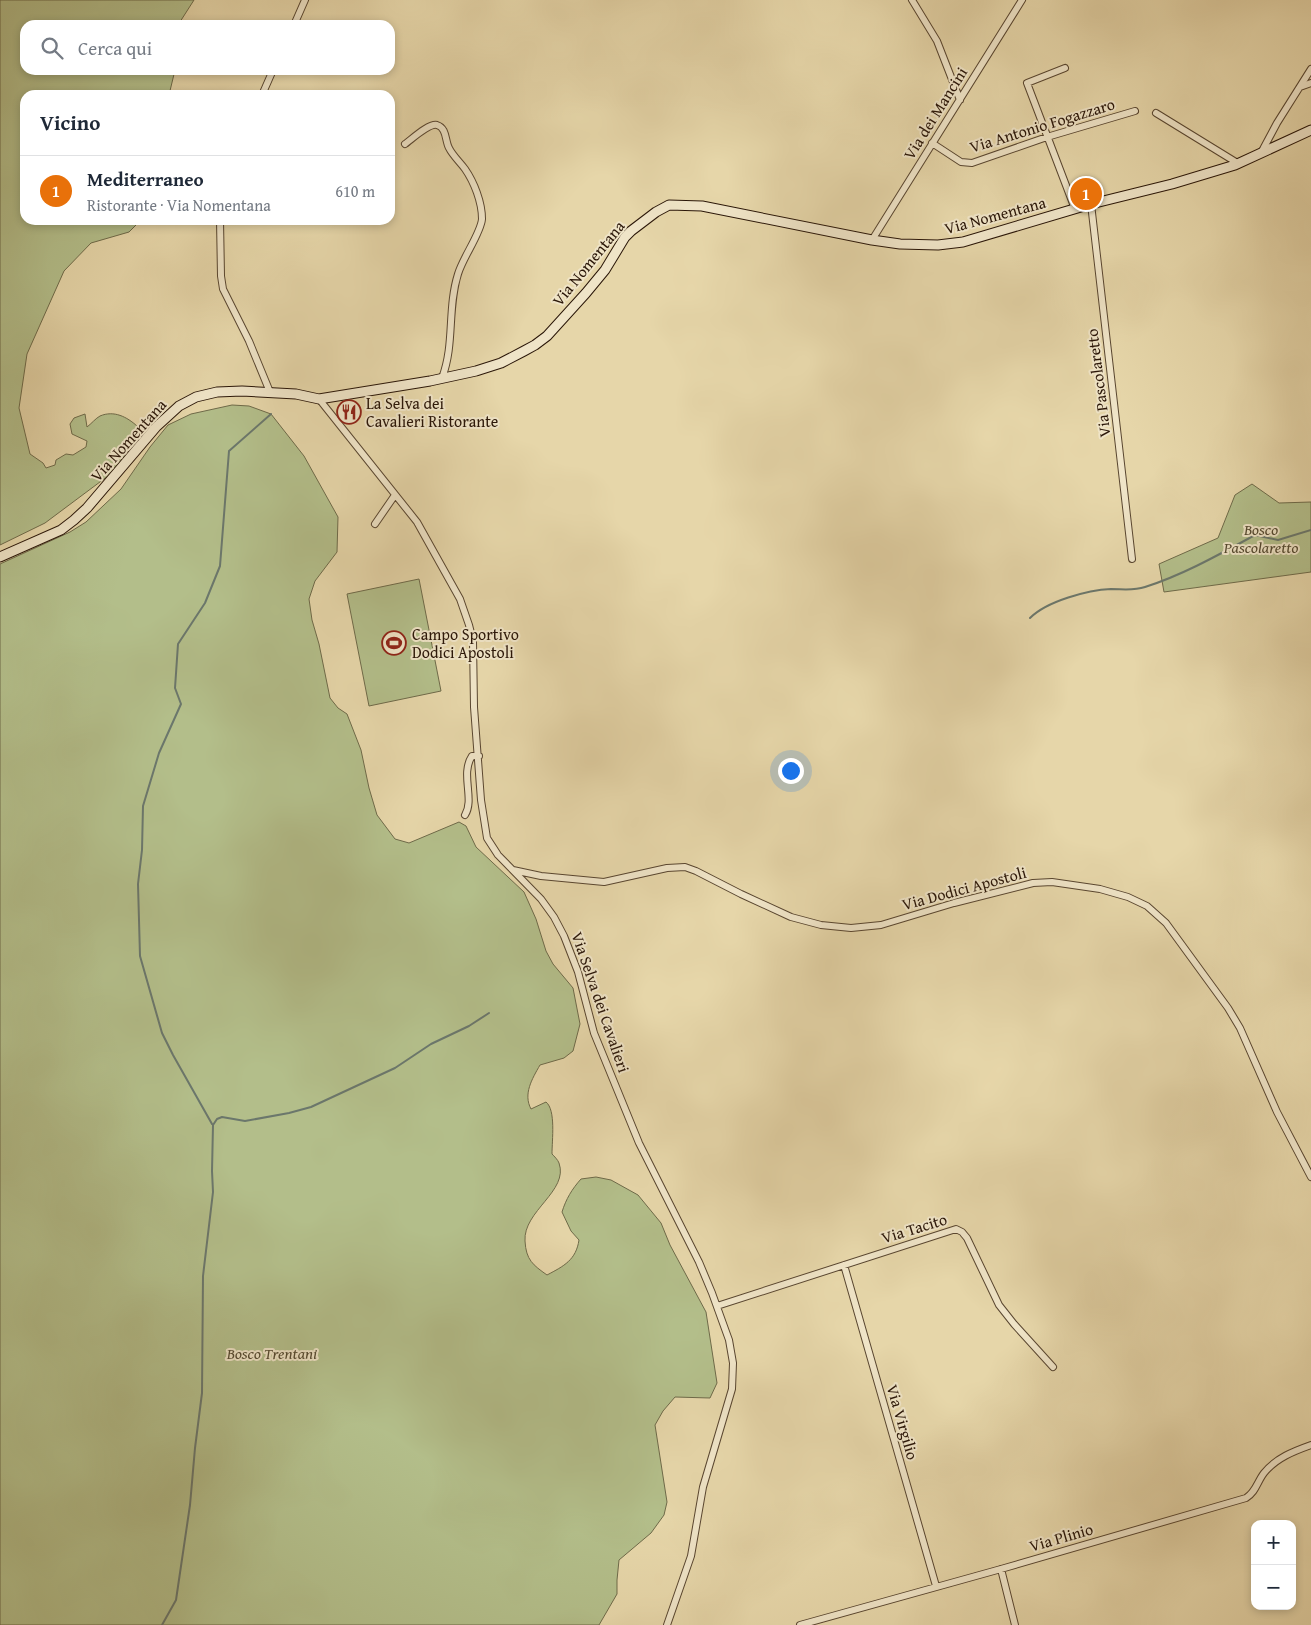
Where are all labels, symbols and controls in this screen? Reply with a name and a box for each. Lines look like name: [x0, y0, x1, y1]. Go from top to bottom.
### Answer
search box: [20, 20, 395, 75]
icon: search: [38, 34, 66, 62]
text: Cerca qui: [78, 34, 152, 62]
street label: Via dei Mancini: [897, 62, 973, 164]
street label: Via Antonio Fogazzaro: [966, 91, 1118, 159]
text: Vicino: [40, 107, 100, 138]
text: Mediterraneo: [87, 165, 204, 193]
pin: 1: [1070, 175, 1102, 213]
text: 1: [52, 179, 60, 203]
text: 610 m: [335, 179, 375, 203]
street label: Via Nomentana: [942, 190, 1049, 240]
text: Ristorante · Via Nomentana: [87, 193, 271, 217]
street label: Via Nomentana: [546, 215, 630, 311]
street label: Via Pascolaretto: [1079, 327, 1117, 439]
place label: La Selva dei Cavalieri Ristorante: [366, 391, 498, 433]
street label: Via Nomentana: [84, 393, 172, 487]
restaurant icon: La Selva dei Cavalieri Ristorante: [336, 399, 362, 425]
park label: Bosco Pascolaretto: [1223, 517, 1298, 559]
place label: Campo Sportivo Dodici Apostoli: [412, 622, 519, 664]
sports icon: Campo Sportivo Dodici Apostoli: [381, 630, 407, 656]
your location: [778, 758, 804, 784]
street label: Via Dodici Apostoli: [899, 860, 1029, 916]
street label: Via Selva dei Cavalieri: [566, 928, 637, 1076]
street label: Via Tacito: [878, 1207, 950, 1249]
park label: Bosco Trentani: [226, 1341, 317, 1365]
street label: Via Virgilio: [881, 1382, 925, 1462]
street label: Via Plinio: [1026, 1516, 1096, 1558]
map controls: [1251, 1520, 1296, 1610]
button: +: [1251, 1520, 1296, 1565]
button: −: [1251, 1565, 1296, 1610]

